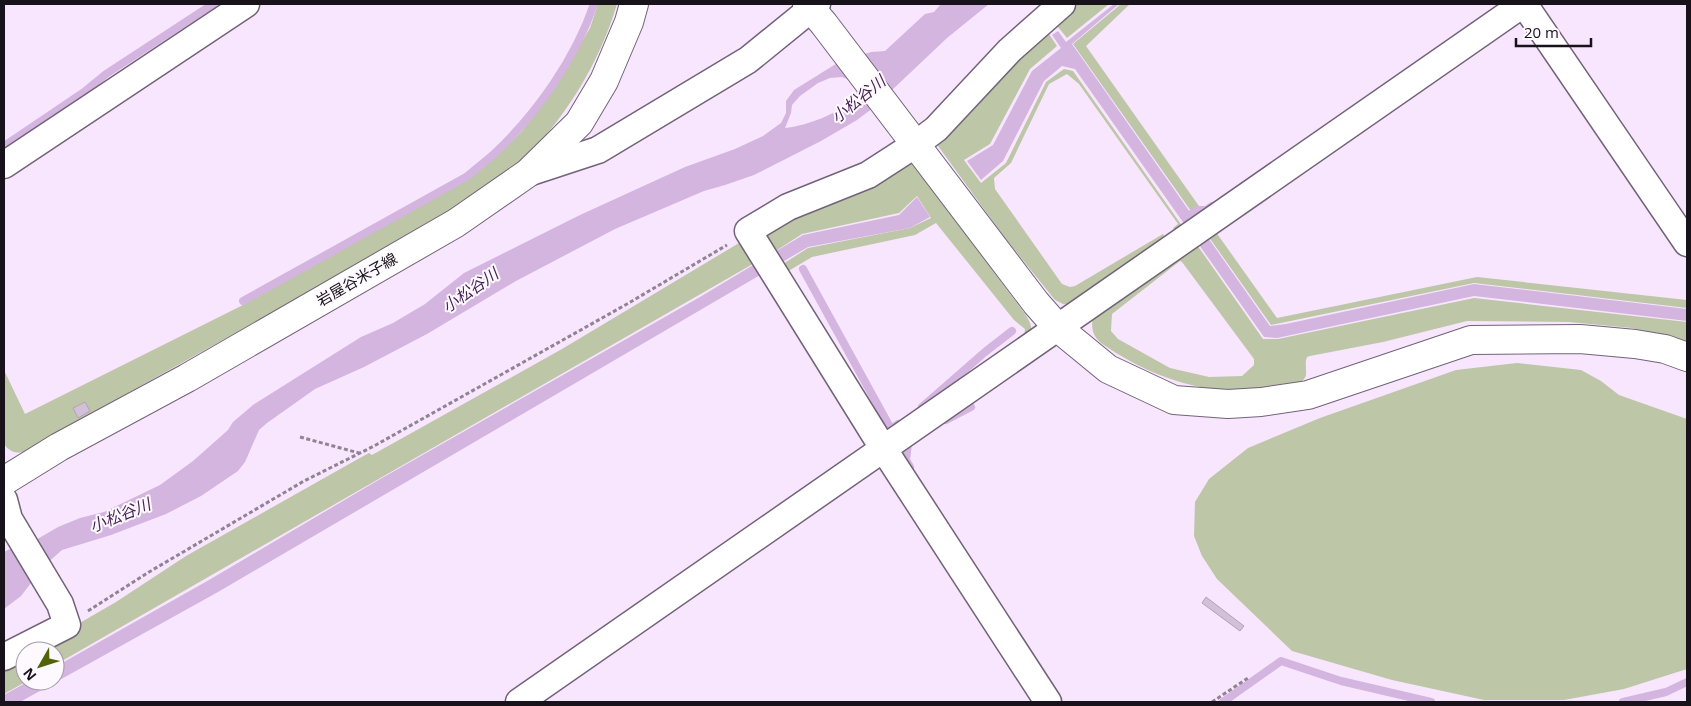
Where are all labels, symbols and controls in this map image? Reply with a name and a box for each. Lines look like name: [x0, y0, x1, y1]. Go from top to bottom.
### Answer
scale bar: [1516, 15, 1591, 47]
text: 20 m: [1524, 22, 1559, 42]
water label: 小松谷川: [826, 69, 891, 128]
street label: 岩屋谷米子線: [313, 248, 400, 310]
water label: 小松谷川: [437, 261, 504, 317]
water label: 小松谷川: [86, 492, 156, 537]
north arrow: [15, 641, 65, 691]
text: N: [19, 664, 40, 685]

